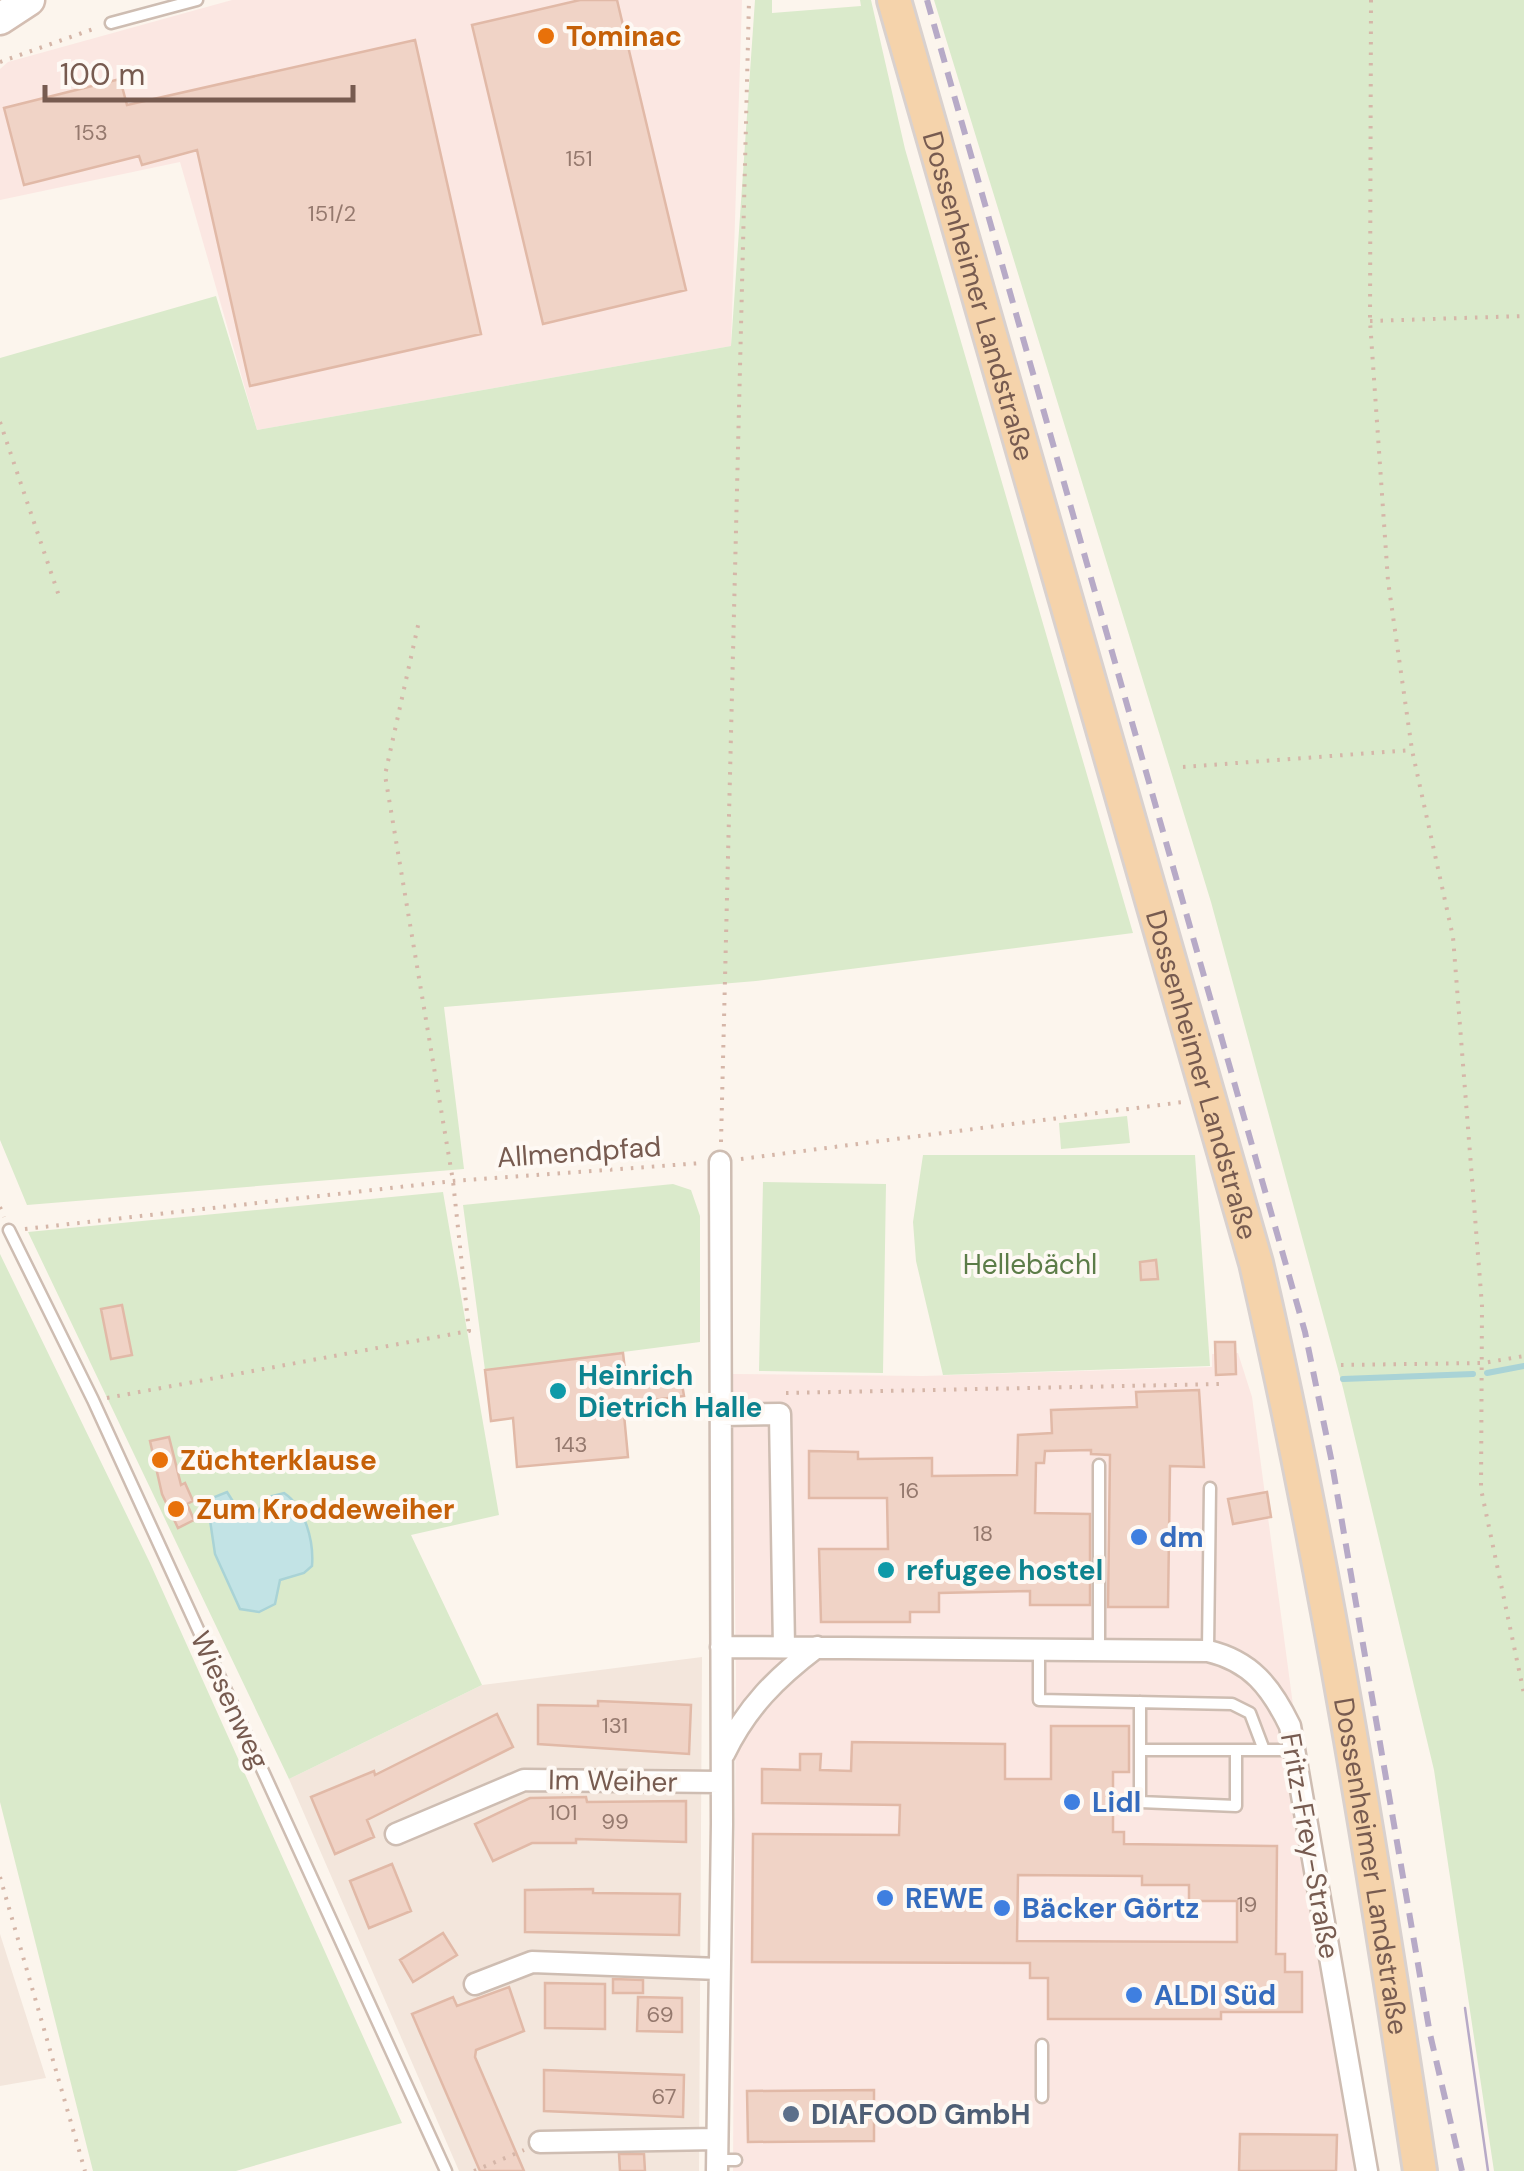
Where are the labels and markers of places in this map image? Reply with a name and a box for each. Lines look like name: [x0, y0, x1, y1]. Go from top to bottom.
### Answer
place label: Tominac: [566, 18, 682, 55]
marker: Tominac: [535, 25, 557, 47]
place label: Heinrich Dietrich Halle: [578, 1357, 762, 1426]
marker: Heinrich Dietrich Halle: [547, 1380, 569, 1402]
place label: Züchterklause: [180, 1442, 377, 1479]
marker: Züchterklause: [149, 1449, 171, 1471]
place label: Zum Kroddeweiher: [196, 1491, 455, 1528]
marker: Zum Kroddeweiher: [165, 1498, 187, 1520]
place label: dm: [1159, 1519, 1204, 1556]
marker: dm: [1128, 1526, 1150, 1548]
place label: refugee hostel: [906, 1552, 1103, 1589]
marker: refugee hostel: [875, 1559, 897, 1581]
place label: Lidl: [1092, 1784, 1141, 1821]
marker: Lidl: [1061, 1791, 1083, 1813]
place label: REWE: [905, 1880, 984, 1917]
marker: REWE: [874, 1887, 896, 1909]
place label: Bäcker Görtz: [1022, 1890, 1199, 1927]
marker: Bäcker Görtz: [991, 1897, 1013, 1919]
place label: ALDI Süd: [1154, 1977, 1276, 2014]
marker: ALDI Süd: [1123, 1984, 1145, 2006]
place label: DIAFOOD GmbH: [811, 2096, 1031, 2133]
marker: DIAFOOD GmbH: [780, 2103, 802, 2125]

